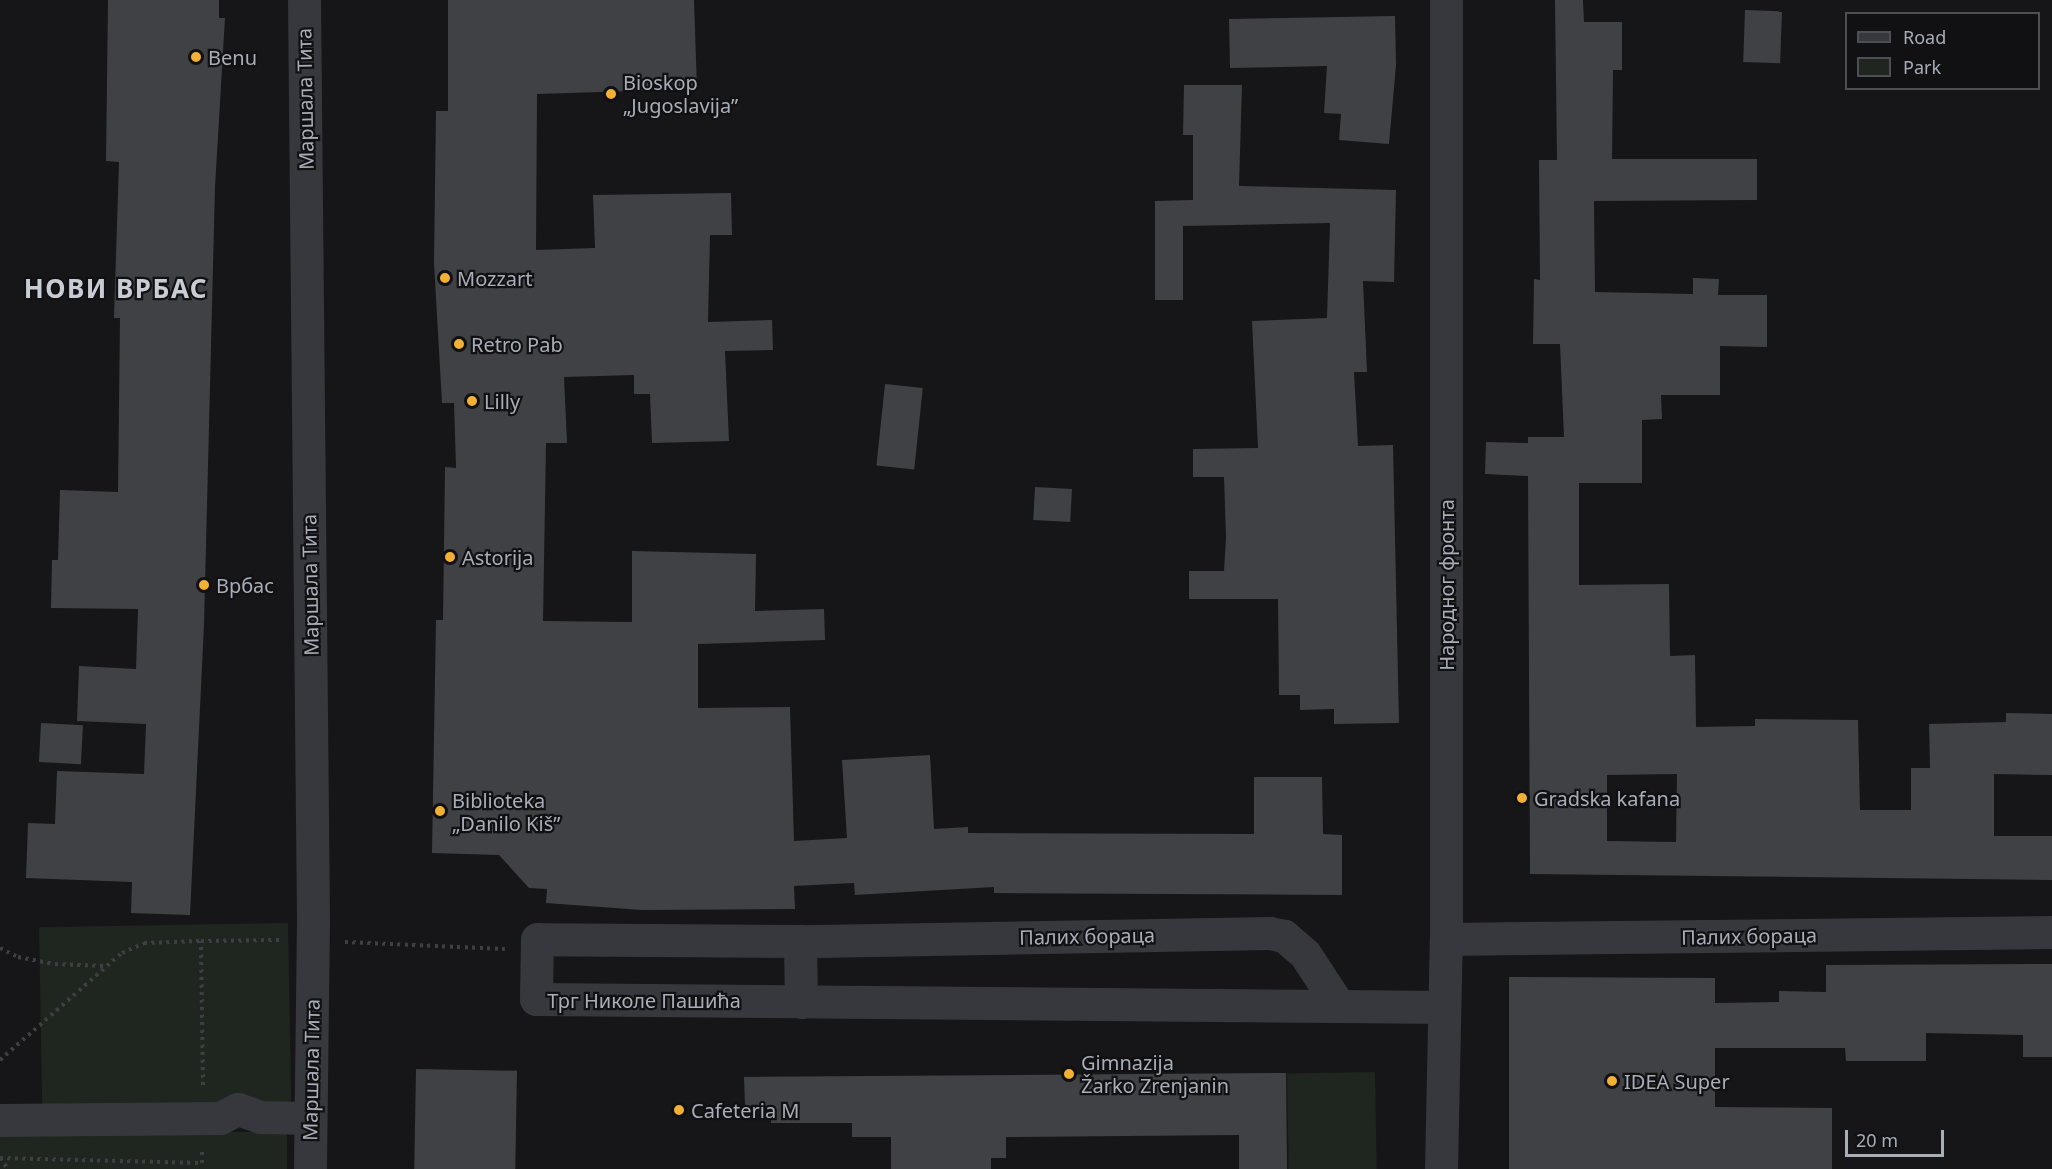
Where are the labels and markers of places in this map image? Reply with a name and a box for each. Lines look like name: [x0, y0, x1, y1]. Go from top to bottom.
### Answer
place label: Benu: [208, 45, 257, 69]
marker: Benu: [189, 50, 203, 64]
place label: Bioskop „Jugoslavija”: [623, 70, 738, 117]
marker: Bioskop „Jugoslavija”: [604, 87, 618, 101]
place label: Mozzart: [457, 266, 533, 290]
marker: Mozzart: [438, 271, 452, 285]
place label: Retro Pab: [471, 332, 563, 356]
marker: Retro Pab: [452, 337, 466, 351]
place label: Lilly: [484, 389, 520, 413]
marker: Lilly: [465, 394, 479, 408]
place label: Astorija: [462, 545, 533, 569]
marker: Astorija: [443, 550, 457, 564]
place label: Врбас: [216, 573, 274, 597]
marker: Врбас: [197, 578, 211, 592]
place label: Gradska kafana: [1534, 786, 1680, 810]
place label: Biblioteka „Danilo Kiš”: [452, 788, 560, 835]
marker: Gradska kafana: [1515, 791, 1529, 805]
marker: Biblioteka „Danilo Kiš”: [433, 804, 447, 818]
place label: Gimnazija Žarko Zrenjanin: [1081, 1050, 1229, 1097]
marker: Gimnazija Žarko Zrenjanin: [1062, 1067, 1076, 1081]
place label: IDEA Super: [1624, 1069, 1730, 1093]
marker: IDEA Super: [1605, 1074, 1619, 1088]
place label: Cafeteria M: [691, 1098, 799, 1122]
marker: Cafeteria M: [672, 1103, 686, 1117]

